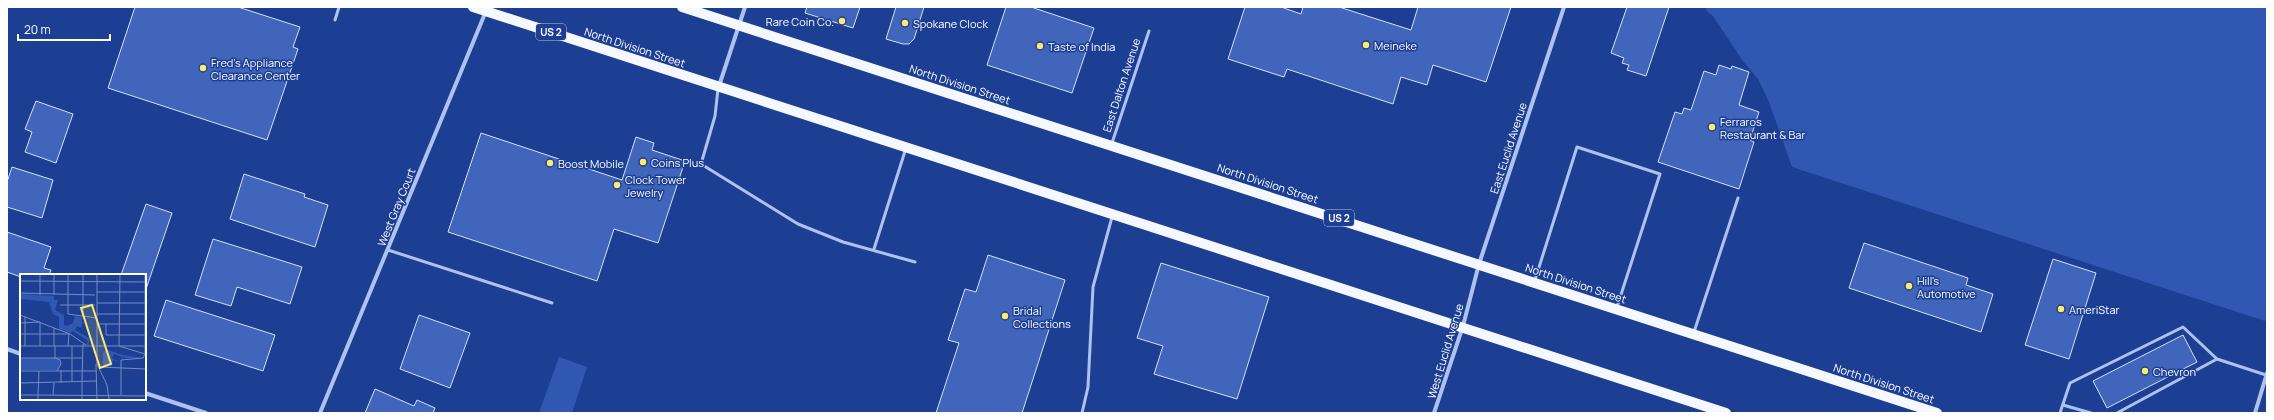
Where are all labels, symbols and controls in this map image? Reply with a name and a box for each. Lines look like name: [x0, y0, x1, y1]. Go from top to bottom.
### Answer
place label: Rare Coin Co.: [766, 14, 834, 29]
scale bar: [18, 16, 110, 42]
marker: Rare Coin Co.: [837, 16, 847, 26]
place label: Spokane Clock: [913, 16, 989, 31]
marker: Spokane Clock: [900, 18, 910, 28]
text: 20 m: [24, 21, 51, 38]
road number: US 2: [536, 24, 566, 40]
street label: North Division Street: [583, 24, 687, 70]
street label: East Dalton Avenue: [1099, 36, 1143, 134]
place label: Meineke: [1374, 38, 1418, 53]
place label: Taste of India: [1048, 39, 1115, 54]
marker: Meineke: [1361, 40, 1371, 50]
marker: Taste of India: [1035, 41, 1045, 51]
place label: Fred's Appliance Clearance Center: [211, 55, 300, 83]
street label: North Division Street: [908, 61, 1012, 107]
marker: Fred's Appliance Clearance Center: [198, 63, 208, 73]
street label: East Euclid Avenue: [1486, 100, 1530, 196]
place label: Ferraros Restaurant & Bar: [1720, 114, 1805, 142]
marker: Ferraros Restaurant & Bar: [1707, 122, 1717, 132]
place label: Coins Plus: [651, 155, 704, 170]
place label: Boost Mobile: [558, 156, 624, 171]
marker: Coins Plus: [638, 157, 648, 167]
marker: Boost Mobile: [545, 158, 555, 168]
street label: North Division Street: [1216, 160, 1320, 206]
street label: West Gray Court: [373, 166, 419, 248]
place label: Clock Tower Jewelry: [625, 172, 686, 200]
marker: Clock Tower Jewelry: [612, 180, 622, 190]
road number: US 2: [1324, 210, 1354, 226]
street label: North Division Street: [1524, 260, 1628, 306]
place label: Hill's Automotive: [1917, 273, 1976, 301]
inset map: [20, 274, 146, 400]
marker: Hill's Automotive: [1904, 281, 1914, 291]
street label: West Euclid Avenue: [1423, 301, 1467, 400]
place label: AmeriStar: [2069, 302, 2120, 317]
place label: Bridal Collections: [1013, 303, 1071, 331]
marker: AmeriStar: [2056, 304, 2066, 314]
marker: Bridal Collections: [1000, 311, 1010, 321]
street label: North Division Street: [1832, 360, 1936, 406]
place label: Chevron: [2153, 364, 2196, 379]
marker: Chevron: [2140, 366, 2150, 376]

